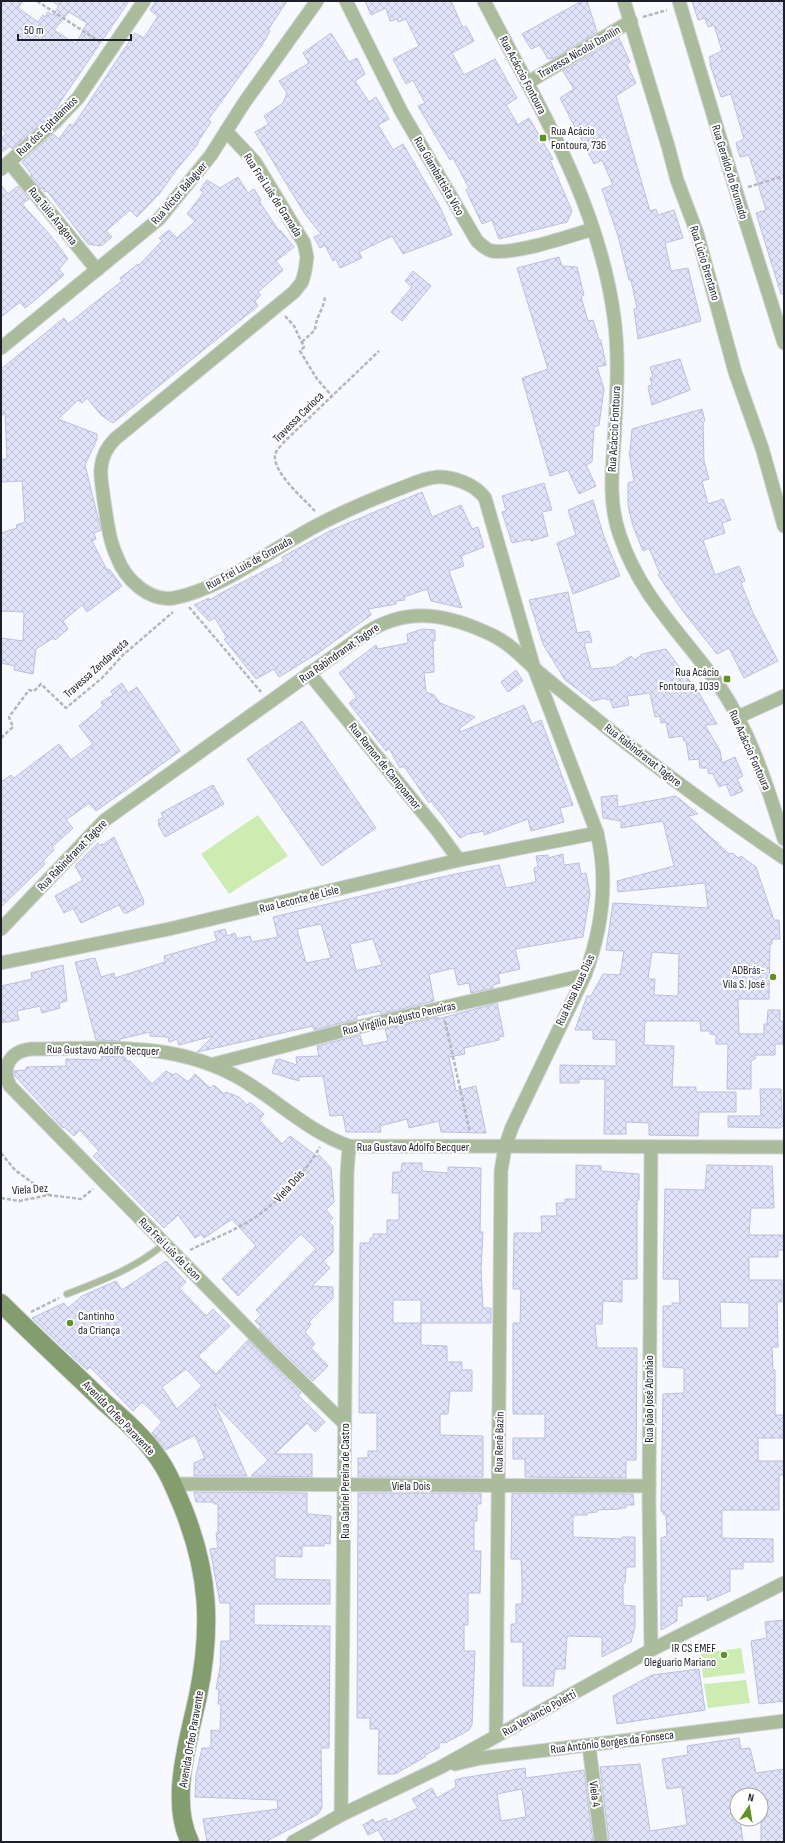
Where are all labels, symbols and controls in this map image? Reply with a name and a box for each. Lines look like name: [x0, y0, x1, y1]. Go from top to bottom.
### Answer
scale bar: [18, 16, 131, 42]
text: 50 m: [24, 23, 44, 38]
street label: Travessa Nicolai Danilin: [535, 23, 623, 82]
street label: Rua Acáccio Fontoura: [496, 34, 550, 117]
street label: Rua dos Epitalamios: [13, 93, 81, 159]
street label: Rua Geraldo do Brumado: [708, 123, 751, 221]
place label: Rua Acácio Fontoura, 736: [551, 124, 606, 153]
marker: Rua Acácio Fontoura, 736: [538, 133, 548, 143]
street label: Rua Giambattista Vico: [410, 134, 467, 218]
street label: Rua Frei Luis de Granada: [240, 151, 305, 240]
street label: Rua Victor Balaguer: [148, 158, 211, 228]
street label: Rua Túlia Aragona: [25, 184, 81, 249]
street label: Rua Lúcio Brentano: [686, 224, 723, 302]
street label: Rua Acáccio Fontoura: [605, 385, 624, 473]
street label: Travessa Carioca: [270, 388, 327, 446]
street label: Rua Frei Luis de Granada: [203, 533, 296, 593]
street label: Rua Rabindranat Tagore: [296, 620, 382, 687]
street label: Travessa Zendavesta: [61, 635, 132, 701]
place label: Rua Acácio Fontoura, 1039: [659, 665, 719, 694]
marker: Rua Acácio Fontoura, 1039: [722, 674, 732, 684]
street label: Rua Acáccio Fontoura: [725, 708, 774, 793]
street label: Rua Ramon de Campoamor: [345, 720, 425, 813]
street label: Rua Rabindranat Tagore: [601, 720, 685, 790]
street label: Rua Rabindranat Tagore: [34, 816, 111, 894]
street label: Rua Leconte de Lisle: [258, 882, 341, 917]
street label: Rua Rosa Ruas Dias: [552, 952, 598, 1028]
place label: ADBrás- Vila S. José: [723, 963, 765, 992]
marker: ADBrás- Vila S. José: [768, 972, 778, 982]
street label: Rua Virgílio Augusto Peneiras: [341, 998, 457, 1039]
street label: Rua Gustavo Adolfo Becquer: [47, 1042, 160, 1059]
street label: Rua Gustavo Adolfo Becquer: [357, 1140, 470, 1155]
street label: Viela Dois: [271, 1167, 308, 1206]
street label: Viela Dez: [11, 1181, 49, 1198]
street label: Rua Frei Luis de Leon: [135, 1215, 204, 1284]
place label: Cantinho da Criança: [78, 1309, 120, 1338]
marker: Cantinho da Criança: [65, 1318, 75, 1328]
street label: Rua João José Abrahão: [642, 1355, 657, 1443]
street label: Avenida Orfeo Paravente: [79, 1377, 158, 1459]
street label: Rua Renê Bazin: [491, 1411, 508, 1473]
street label: Rua Gabriel Pereira de Castro: [338, 1423, 353, 1539]
street label: Viela Dois: [392, 1479, 430, 1494]
place label: IR CS EMEF Oleguario Mariano: [644, 1641, 716, 1670]
marker: IR CS EMEF Oleguario Mariano: [719, 1650, 729, 1660]
street label: Rua Venâncio Poletti: [500, 1687, 579, 1740]
street label: Avenida Orfeo Paravente: [175, 1689, 207, 1790]
street label: Rua Antônio Borges da Fonseca: [550, 1727, 675, 1758]
street label: Viela 4: [585, 1780, 604, 1808]
north arrow: [729, 1787, 769, 1827]
text: N: [747, 1791, 755, 1805]

